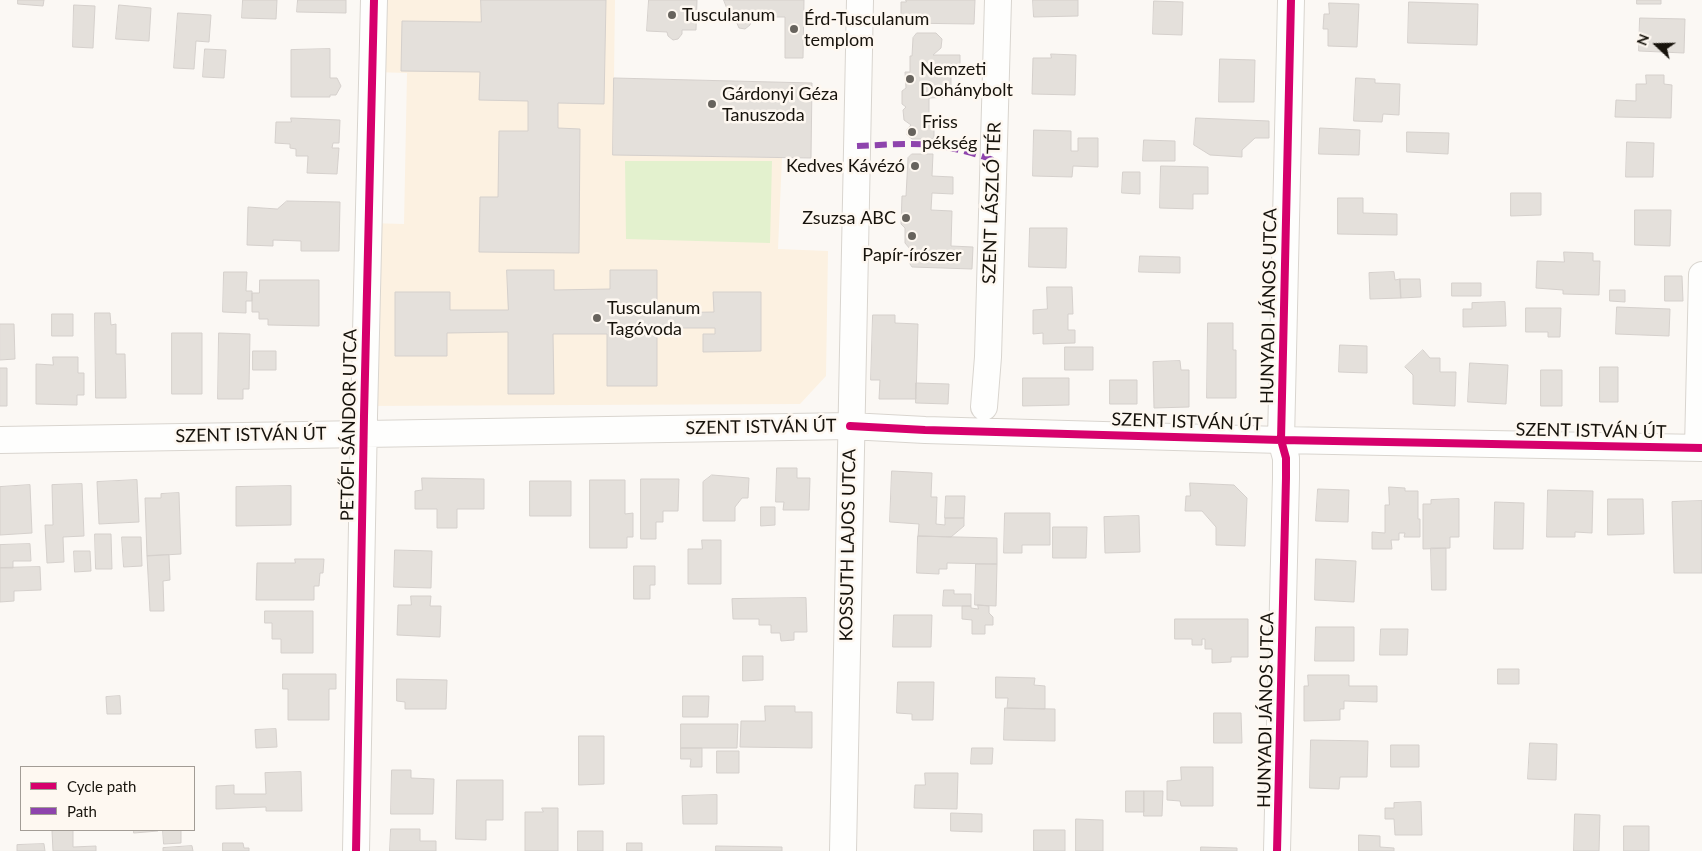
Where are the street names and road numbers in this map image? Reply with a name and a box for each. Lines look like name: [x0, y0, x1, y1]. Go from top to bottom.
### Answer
street label: SZENT LÁSZLÓ TÉR: [978, 122, 1006, 284]
street label: HUNYADI JÁNOS UTCA: [1256, 208, 1282, 404]
street label: PETŐFI SÁNDOR UTCA: [337, 329, 361, 521]
street label: SZENT ISTVÁN ÚT: [1111, 409, 1263, 435]
street label: SZENT ISTVÁN ÚT: [685, 415, 837, 439]
street label: SZENT ISTVÁN ÚT: [1515, 419, 1667, 443]
street label: SZENT ISTVÁN ÚT: [175, 423, 327, 447]
street label: KOSSUTH LAJOS UTCA: [836, 449, 860, 641]
street label: HUNYADI JÁNOS UTCA: [1253, 612, 1279, 808]

